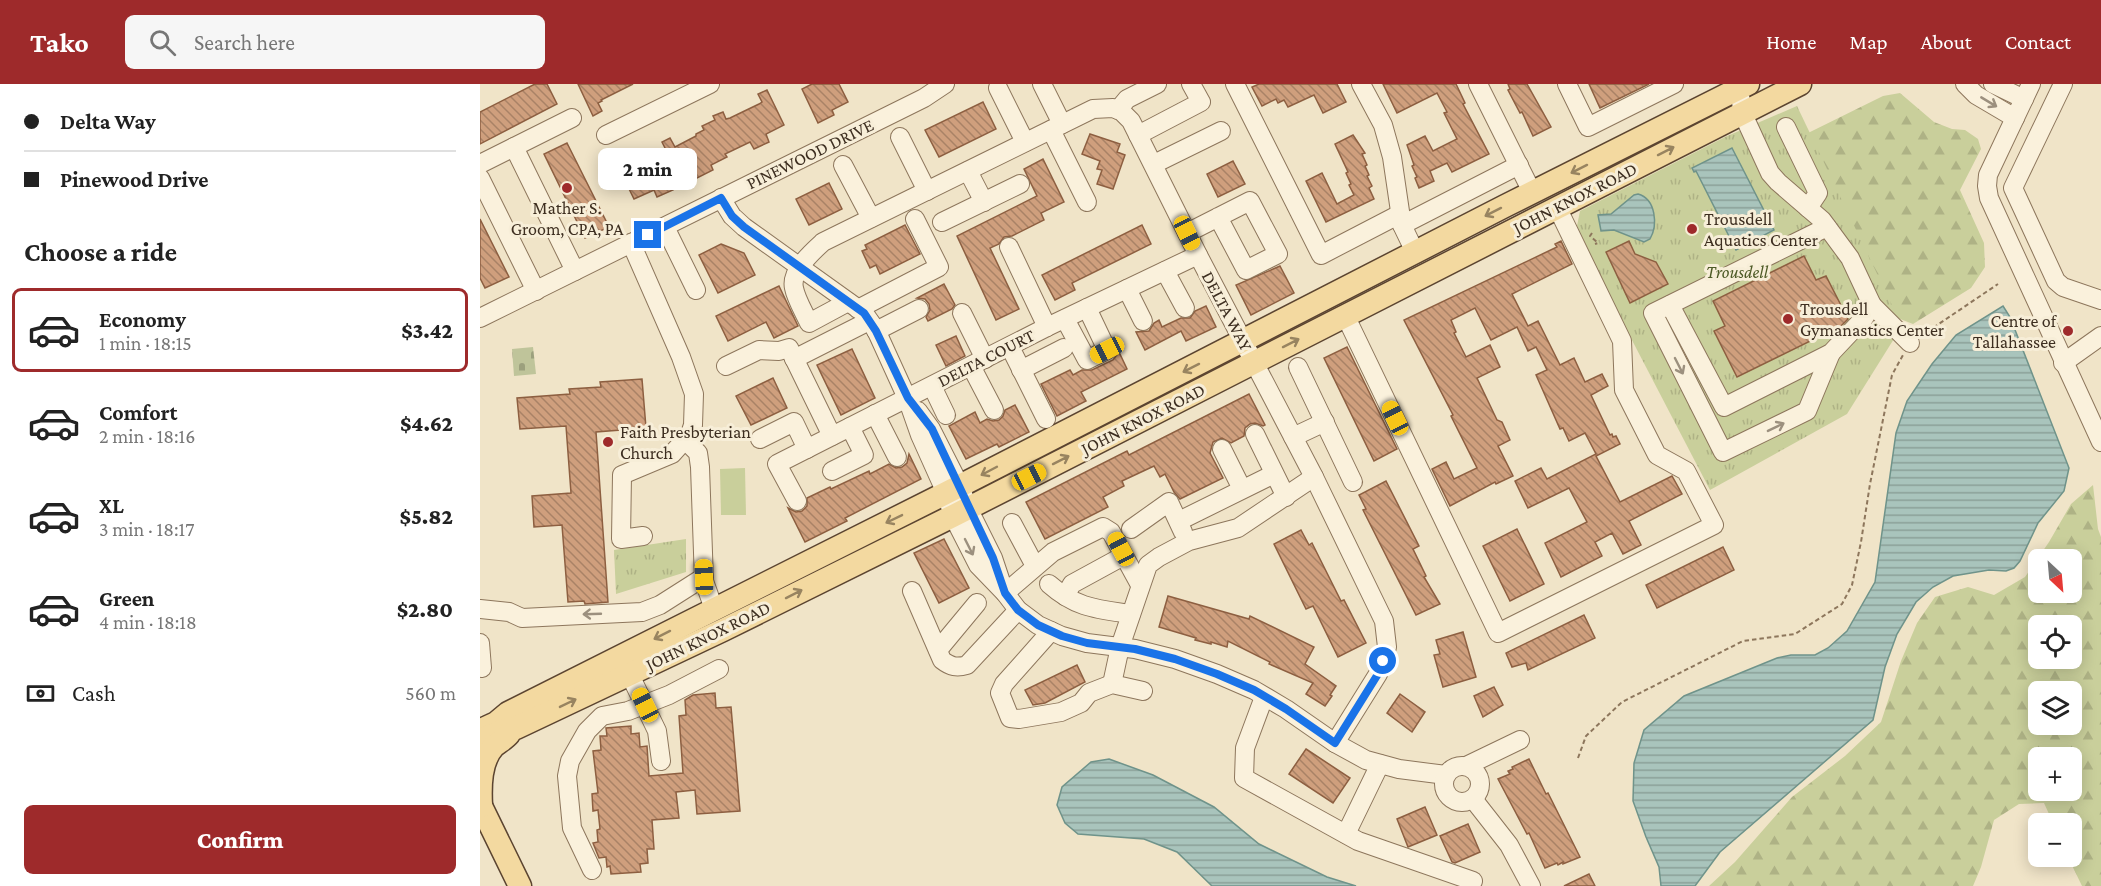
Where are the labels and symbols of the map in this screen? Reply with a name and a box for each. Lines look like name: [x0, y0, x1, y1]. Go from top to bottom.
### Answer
one-way arrow: [1980, 97, 1997, 109]
street label: PINEWOOD DRIVE: [743, 114, 877, 193]
one-way arrow: [1657, 145, 1675, 157]
callout: 2 min: [598, 148, 698, 190]
street label: JOHN KNOX ROAD: [1508, 158, 1640, 239]
one-way arrow: [1570, 164, 1588, 175]
marker: Mather S. Groom, CPA, PA: [560, 181, 574, 195]
place label: Mather S. Groom, CPA, PA: [511, 198, 624, 239]
one-way arrow: [1485, 207, 1503, 218]
place label: Trousdell Aquatics Center: [1704, 209, 1819, 250]
car: [1171, 213, 1203, 253]
route end: [634, 221, 661, 248]
marker: Trousdell Aquatics Center: [1685, 222, 1699, 236]
park label: Trousdell: [1706, 262, 1769, 282]
street label: DELTA WAY: [1198, 268, 1257, 355]
place label: Trousdell Gymanastics Center: [1800, 299, 1945, 340]
place label: Centre of Tallahassee: [1973, 311, 2058, 352]
marker: Trousdell Gymanastics Center: [1781, 312, 1795, 326]
marker: Centre of Tallahassee: [2061, 324, 2075, 338]
street label: DELTA COURT: [934, 325, 1038, 391]
car: [1087, 334, 1127, 366]
one-way arrow: [1282, 337, 1299, 349]
one-way arrow: [1674, 356, 1685, 374]
one-way arrow: [1182, 363, 1200, 375]
street label: JOHN KNOX ROAD: [1076, 379, 1208, 460]
car: [1379, 398, 1411, 438]
one-way arrow: [1766, 420, 1784, 432]
place label: Faith Presbyterian Church: [620, 422, 751, 463]
marker: Faith Presbyterian Church: [601, 435, 615, 449]
one-way arrow: [1052, 454, 1070, 466]
car: [1009, 461, 1049, 493]
one-way arrow: [981, 465, 998, 477]
one-way arrow: [885, 514, 903, 526]
car: [1105, 529, 1137, 569]
one-way arrow: [963, 538, 975, 555]
north arrow: [2028, 549, 2082, 603]
car: [694, 559, 714, 595]
one-way arrow: [784, 588, 802, 599]
street label: JOHN KNOX ROAD: [641, 597, 774, 676]
one-way arrow: [583, 609, 603, 620]
one-way arrow: [653, 630, 671, 641]
route start: [1369, 647, 1396, 674]
car: [629, 685, 661, 725]
one-way arrow: [559, 696, 577, 708]

